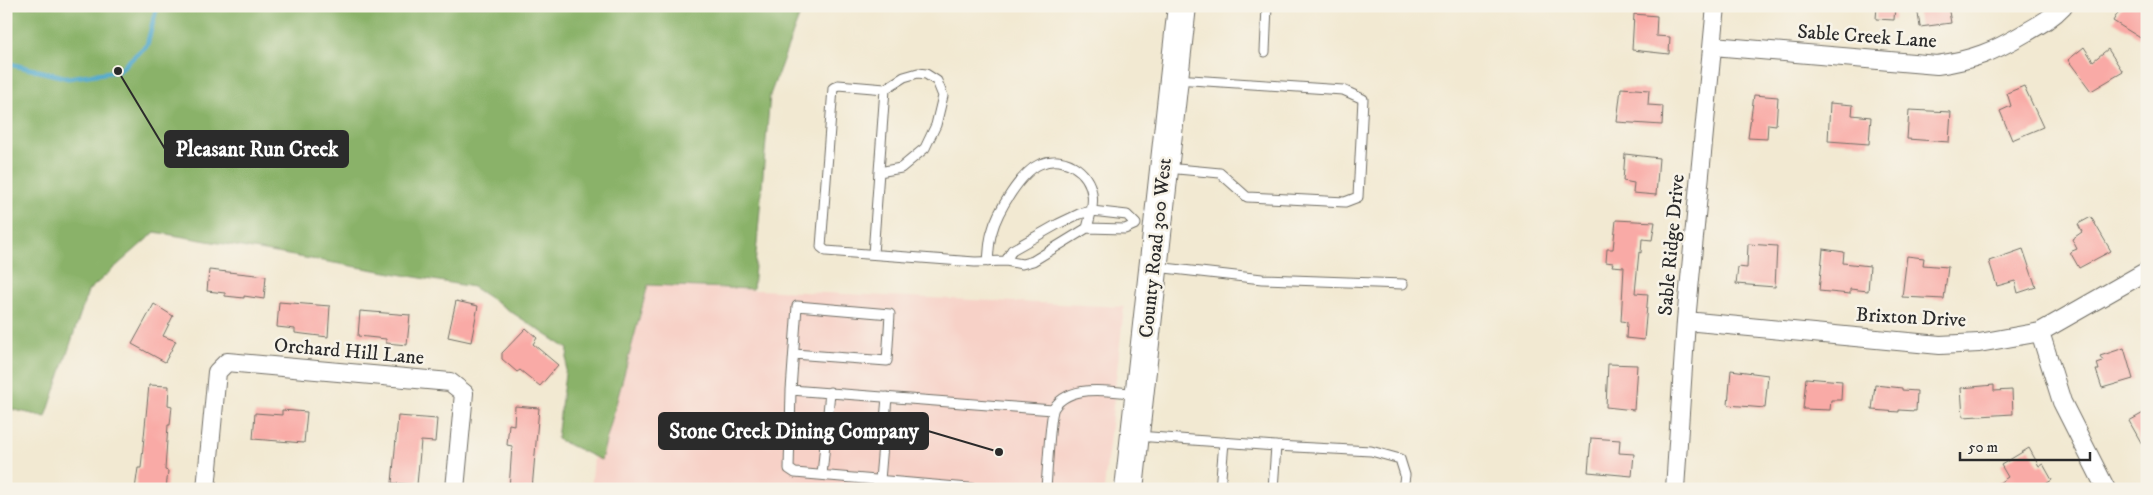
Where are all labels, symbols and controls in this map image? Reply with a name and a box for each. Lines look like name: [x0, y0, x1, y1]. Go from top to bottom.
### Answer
street label: Sable Creek Lane: [1796, 20, 1938, 54]
callout: Pleasant Run Creek: [165, 131, 348, 167]
text: Pleasant Run Creek: [175, 137, 339, 163]
street label: County Road 300 West: [1134, 157, 1178, 339]
street label: Sable Ridge Drive: [1653, 173, 1691, 317]
street label: Brixton Drive: [1855, 303, 1967, 333]
street label: Orchard Hill Lane: [273, 333, 425, 371]
callout: Stone Creek Dining Company: [659, 413, 928, 449]
text: Stone Creek Dining Company: [669, 419, 920, 445]
scale bar: [1960, 430, 2090, 462]
text: 50 m: [1968, 438, 1998, 457]

